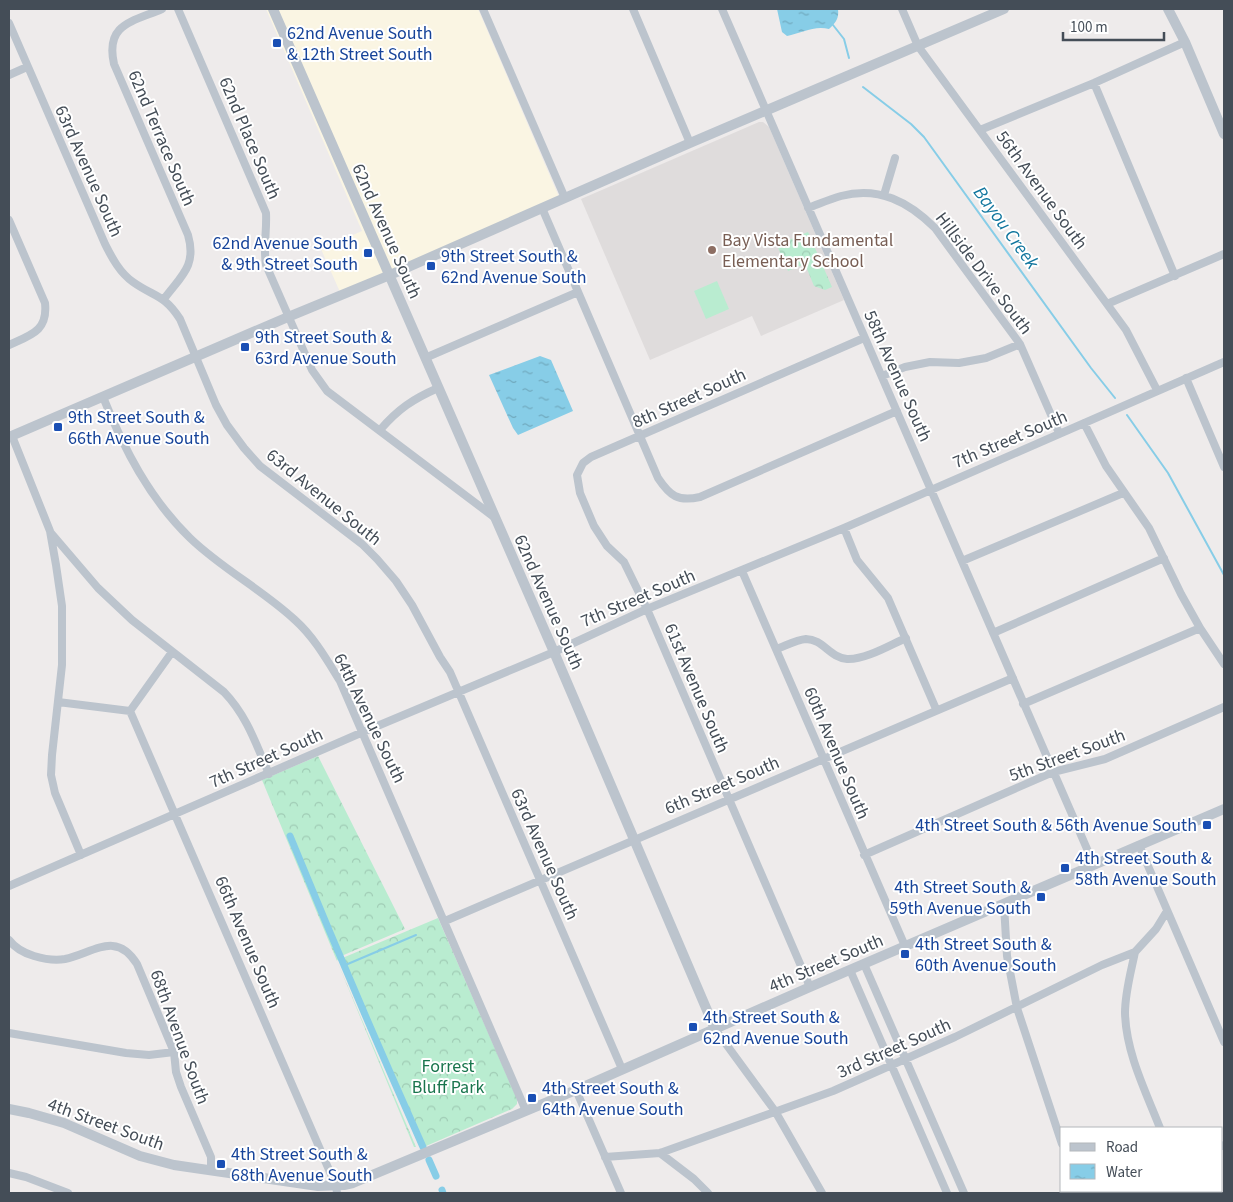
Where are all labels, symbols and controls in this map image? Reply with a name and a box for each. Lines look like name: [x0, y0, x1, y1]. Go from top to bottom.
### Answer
scale bar: [1063, 10, 1164, 42]
text: 100 m: [1070, 17, 1108, 38]
place label: 62nd Avenue South & 12th Street South: [287, 21, 433, 67]
marker: 62nd Avenue South & 12th Street South: [271, 37, 283, 49]
street label: 62nd Terrace South: [122, 66, 201, 210]
street label: 62nd Place South: [213, 73, 287, 203]
street label: 63rd Avenue South: [48, 101, 129, 241]
street label: 56th Avenue South: [990, 126, 1093, 255]
street label: 62nd Avenue South: [346, 160, 428, 303]
water label: Bayou Creek: [966, 181, 1046, 276]
street label: Hillside Drive South: [929, 207, 1038, 340]
place label: Bay Vista Fundamental Elementary School: [722, 228, 893, 274]
place label: 62nd Avenue South & 9th Street South: [213, 231, 358, 277]
place label: 9th Street South & 62nd Avenue South: [441, 244, 586, 290]
marker: Bay Vista Fundamental Elementary School: [706, 244, 718, 256]
marker: 62nd Avenue South & 9th Street South: [362, 247, 374, 259]
marker: 9th Street South & 62nd Avenue South: [425, 260, 437, 272]
street label: 58th Avenue South: [857, 306, 938, 446]
place label: 9th Street South & 63rd Avenue South: [255, 325, 397, 371]
marker: 9th Street South & 63rd Avenue South: [239, 341, 251, 353]
street label: 8th Street South: [628, 362, 750, 435]
street label: 7th Street South: [949, 404, 1071, 475]
place label: 9th Street South & 66th Avenue South: [68, 405, 209, 451]
marker: 9th Street South & 66th Avenue South: [52, 421, 64, 433]
street label: 63rd Avenue South: [261, 443, 387, 552]
street label: 62nd Avenue South: [508, 531, 590, 674]
street label: 7th Street South: [577, 563, 699, 634]
street label: 61st Avenue South: [658, 619, 735, 757]
street label: 64th Avenue South: [327, 649, 412, 787]
street label: 60th Avenue South: [797, 683, 876, 823]
street label: 7th Street South: [205, 722, 327, 795]
street label: 5th Street South: [1006, 723, 1129, 788]
street label: 6th Street South: [661, 750, 783, 821]
street label: 63rd Avenue South: [504, 784, 585, 924]
place label: 4th Street South & 56th Avenue South: [915, 813, 1197, 838]
marker: 4th Street South & 56th Avenue South: [1201, 819, 1213, 831]
place label: 4th Street South & 58th Avenue South: [1075, 846, 1216, 892]
marker: 4th Street South & 58th Avenue South: [1059, 862, 1071, 874]
street label: 66th Avenue South: [208, 872, 287, 1012]
place label: 4th Street South & 59th Avenue South: [890, 875, 1031, 921]
marker: 4th Street South & 59th Avenue South: [1035, 891, 1047, 903]
street label: 4th Street South: [765, 928, 887, 999]
place label: 4th Street South & 60th Avenue South: [915, 932, 1056, 978]
marker: 4th Street South & 60th Avenue South: [899, 948, 911, 960]
street label: 68th Avenue South: [144, 966, 215, 1108]
place label: 4th Street South & 62nd Avenue South: [703, 1005, 848, 1051]
street label: 3rd Street South: [833, 1012, 955, 1085]
marker: 4th Street South & 62nd Avenue South: [687, 1021, 699, 1033]
park label: Forrest Bluff Park: [412, 1054, 484, 1100]
place label: 4th Street South & 64th Avenue South: [542, 1076, 683, 1122]
street label: 4th Street South: [44, 1092, 167, 1157]
marker: 4th Street South & 64th Avenue South: [526, 1092, 538, 1104]
legend: [1060, 1127, 1223, 1192]
text: Road: [1106, 1137, 1138, 1158]
place label: 4th Street South & 68th Avenue South: [231, 1142, 372, 1188]
marker: 4th Street South & 68th Avenue South: [215, 1158, 227, 1170]
text: Water: [1106, 1162, 1143, 1183]

